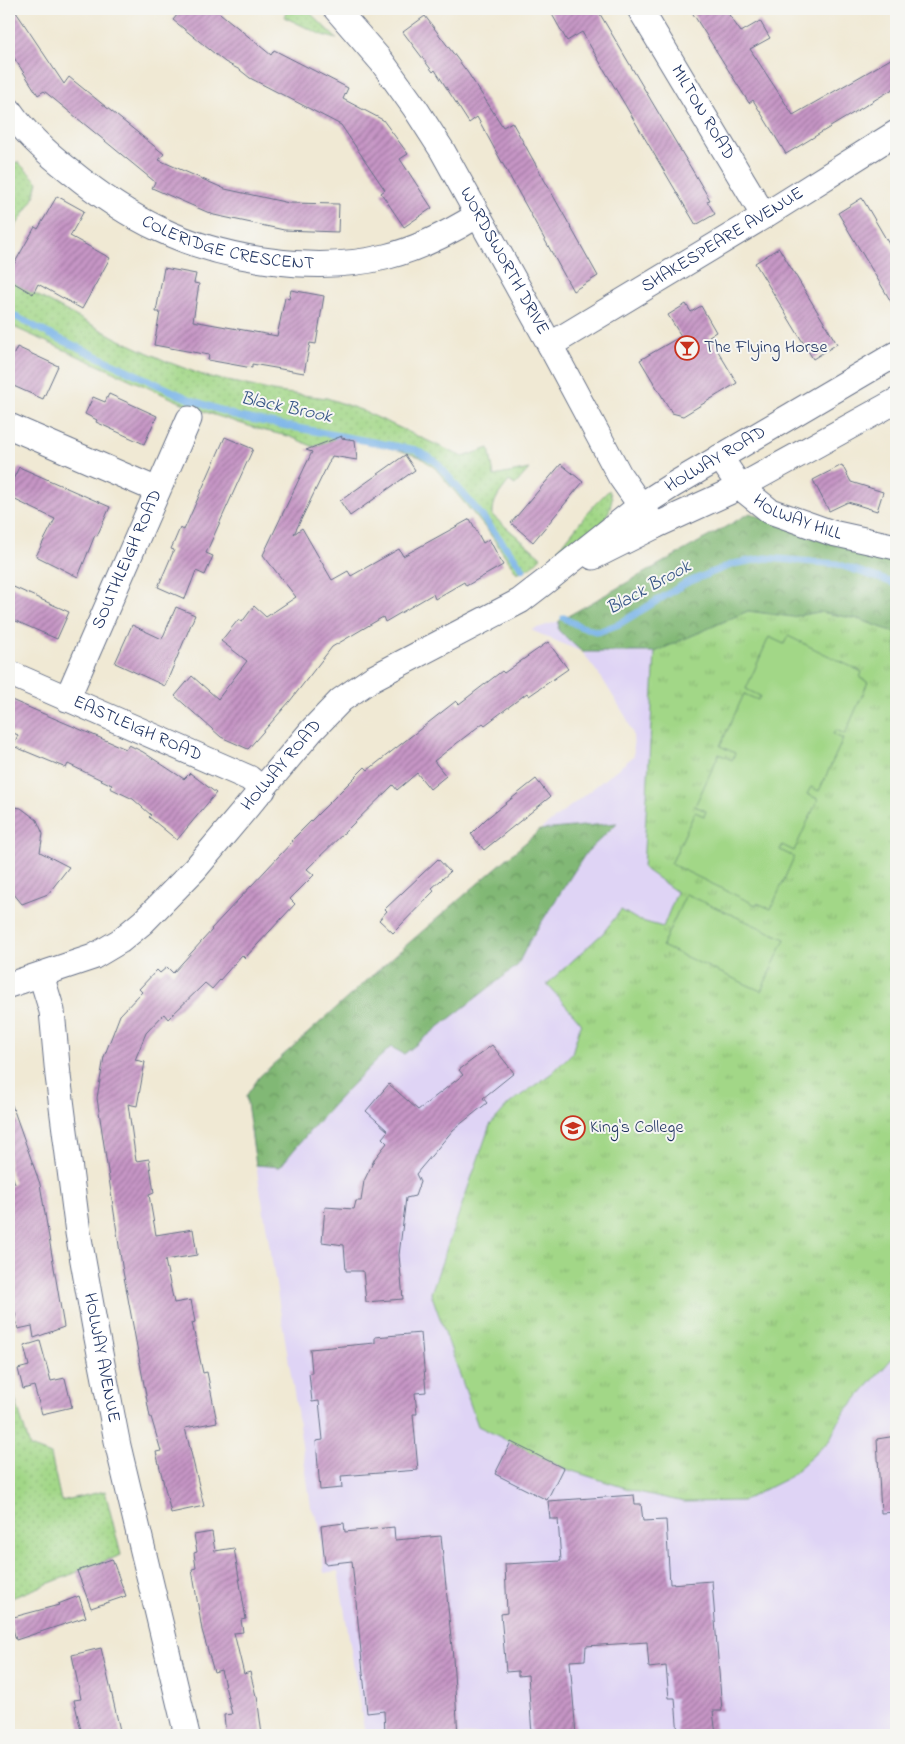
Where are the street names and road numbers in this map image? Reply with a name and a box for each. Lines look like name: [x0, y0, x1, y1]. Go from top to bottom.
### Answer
street label: MILTON ROAD: [664, 60, 741, 165]
street label: SHAKESPEARE AVENUE: [637, 181, 809, 300]
street label: WORDSWORTH DRIVE: [452, 183, 555, 340]
street label: COLERIDGE CRESCENT: [137, 209, 315, 277]
street label: HOLWAY ROAD: [660, 420, 771, 500]
street label: SOUTHLEIGH ROAD: [86, 486, 170, 634]
street label: HOLWAY HILL: [746, 488, 844, 548]
street label: EASTLEIGH ROAD: [69, 689, 206, 769]
street label: HOLWAY ROAD: [236, 714, 328, 817]
street label: HOLWAY AVENUE: [76, 1291, 126, 1425]

